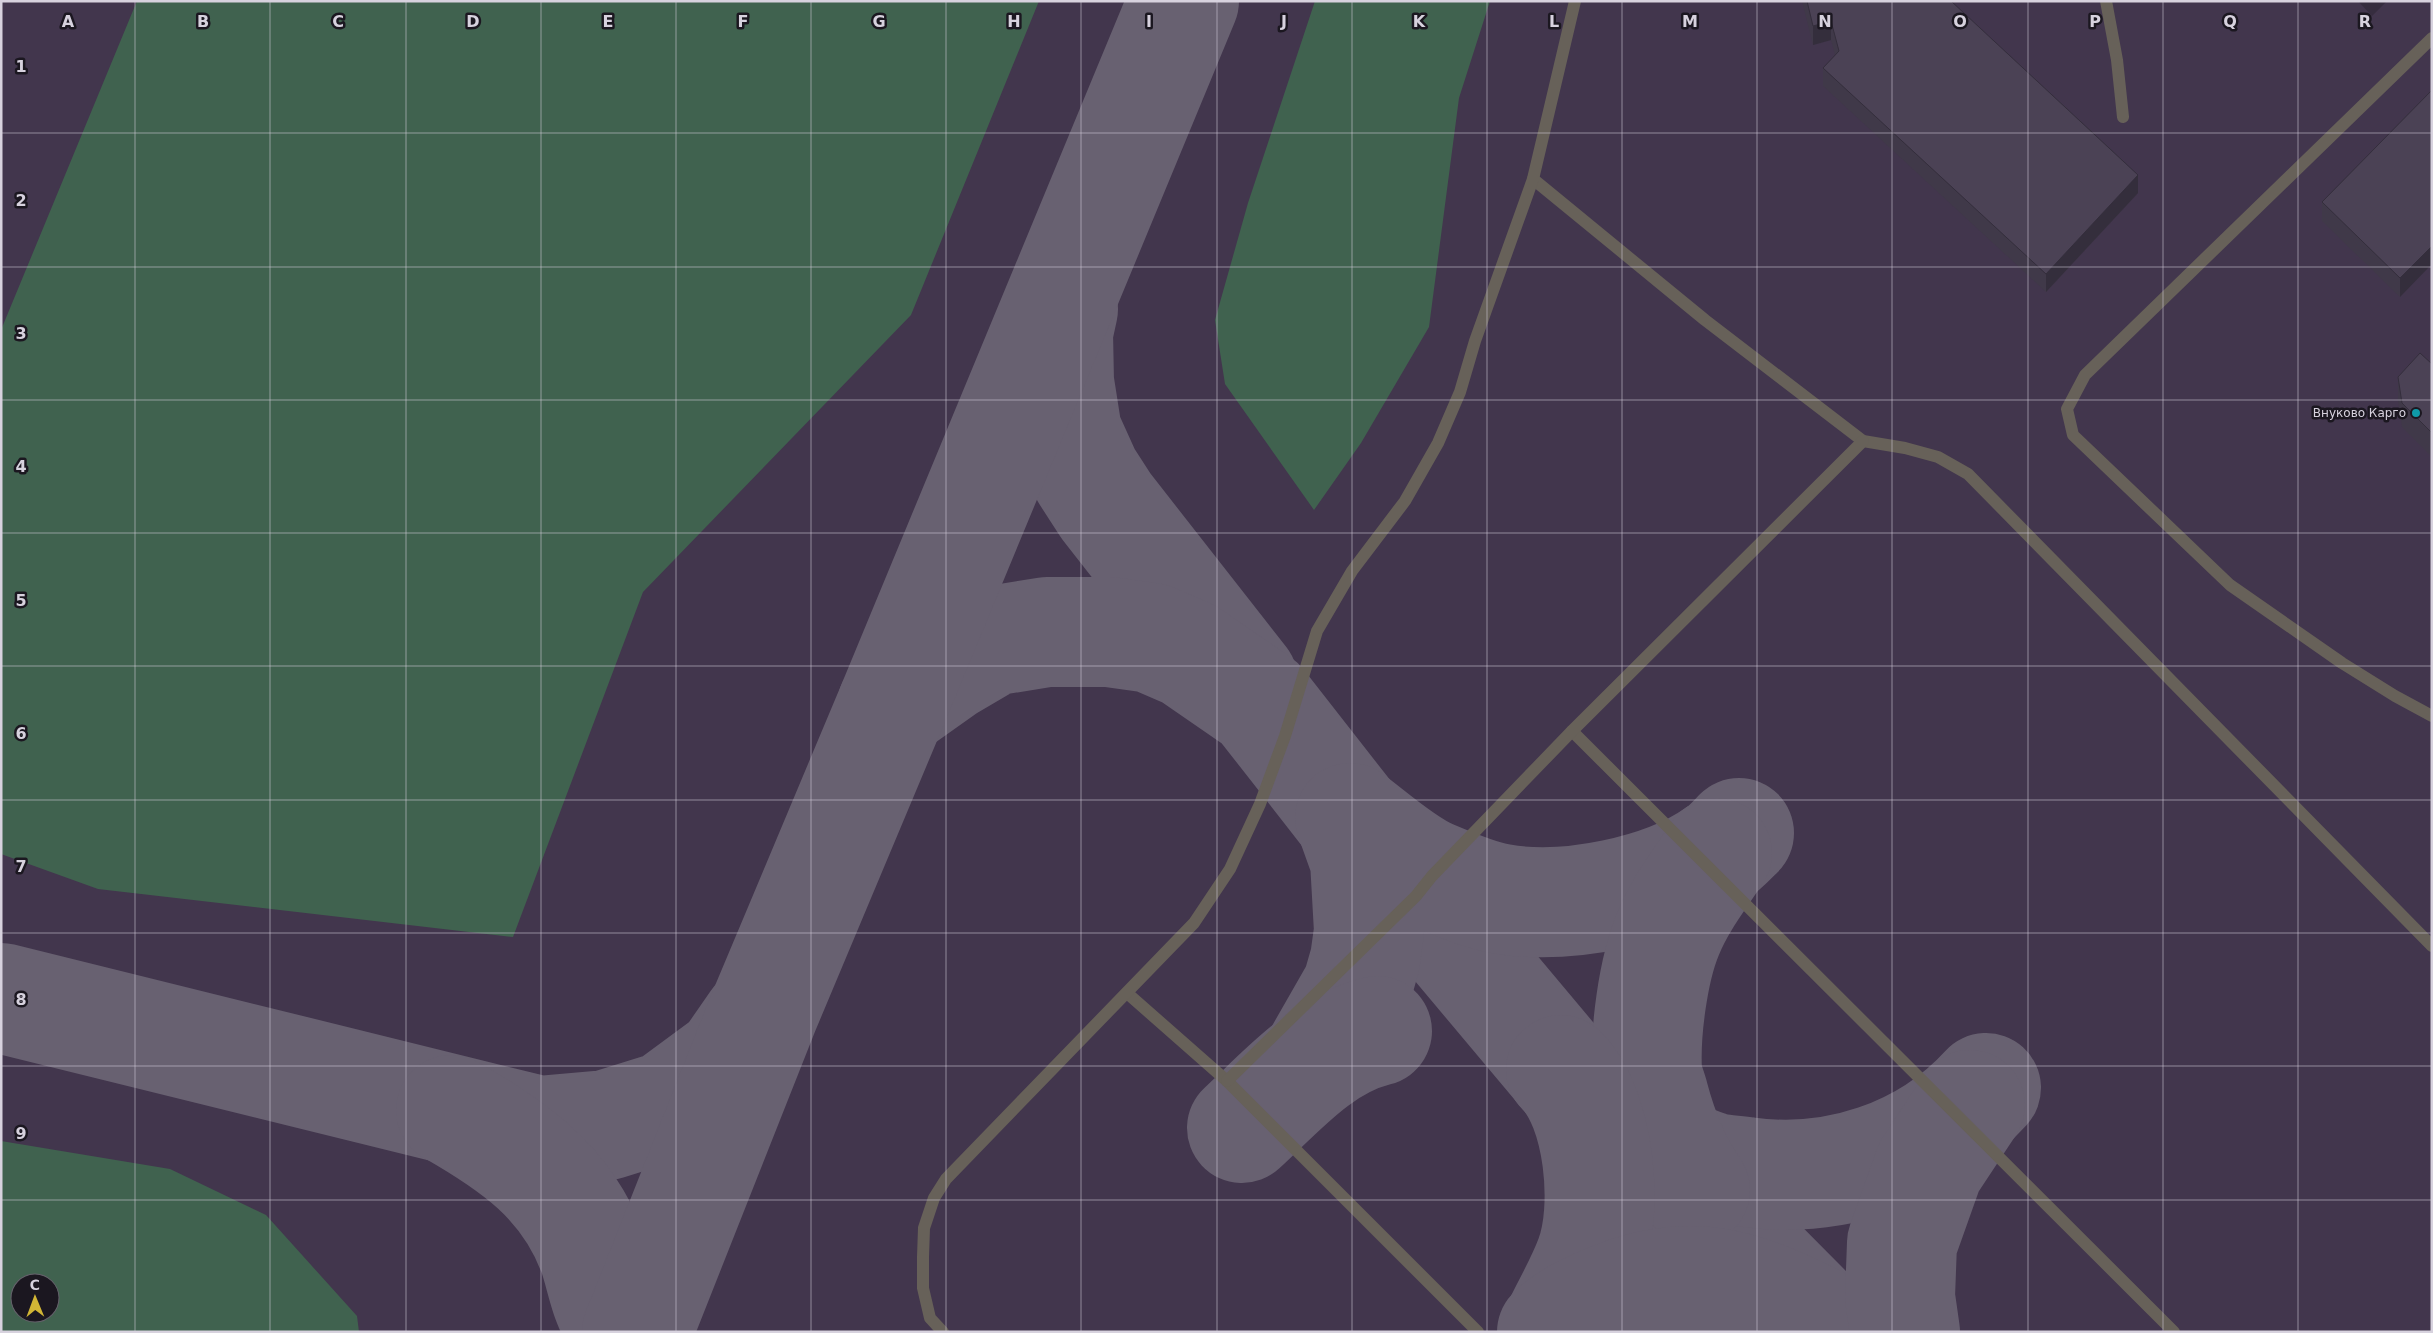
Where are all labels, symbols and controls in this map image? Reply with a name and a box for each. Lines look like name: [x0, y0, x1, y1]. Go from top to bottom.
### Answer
text: A: [62, 12, 75, 31]
text: B: [197, 12, 209, 31]
text: C: [332, 12, 344, 31]
text: D: [466, 12, 480, 31]
text: E: [603, 12, 613, 31]
text: F: [738, 12, 748, 31]
text: G: [872, 12, 886, 31]
text: H: [1007, 12, 1021, 31]
text: I: [1146, 12, 1152, 31]
text: J: [1280, 12, 1287, 31]
text: K: [1413, 12, 1426, 31]
text: L: [1549, 12, 1559, 31]
text: M: [1682, 12, 1698, 31]
text: N: [1818, 12, 1832, 31]
text: O: [1953, 12, 1967, 31]
text: P: [2089, 12, 2101, 31]
text: Q: [2223, 12, 2237, 31]
text: R: [2359, 12, 2371, 31]
text: 1: [15, 57, 27, 76]
text: 2: [15, 191, 27, 210]
text: 3: [15, 324, 27, 343]
place label: Внуково Карго: [2313, 406, 2406, 420]
marker: Внуково Карго: [2410, 407, 2422, 419]
text: 4: [15, 457, 27, 476]
text: 5: [15, 591, 27, 610]
text: 6: [15, 724, 27, 743]
text: 7: [15, 857, 27, 876]
text: 8: [15, 990, 27, 1009]
text: 9: [15, 1124, 27, 1143]
north arrow: [10, 1273, 60, 1323]
text: С: [29, 1277, 40, 1293]

